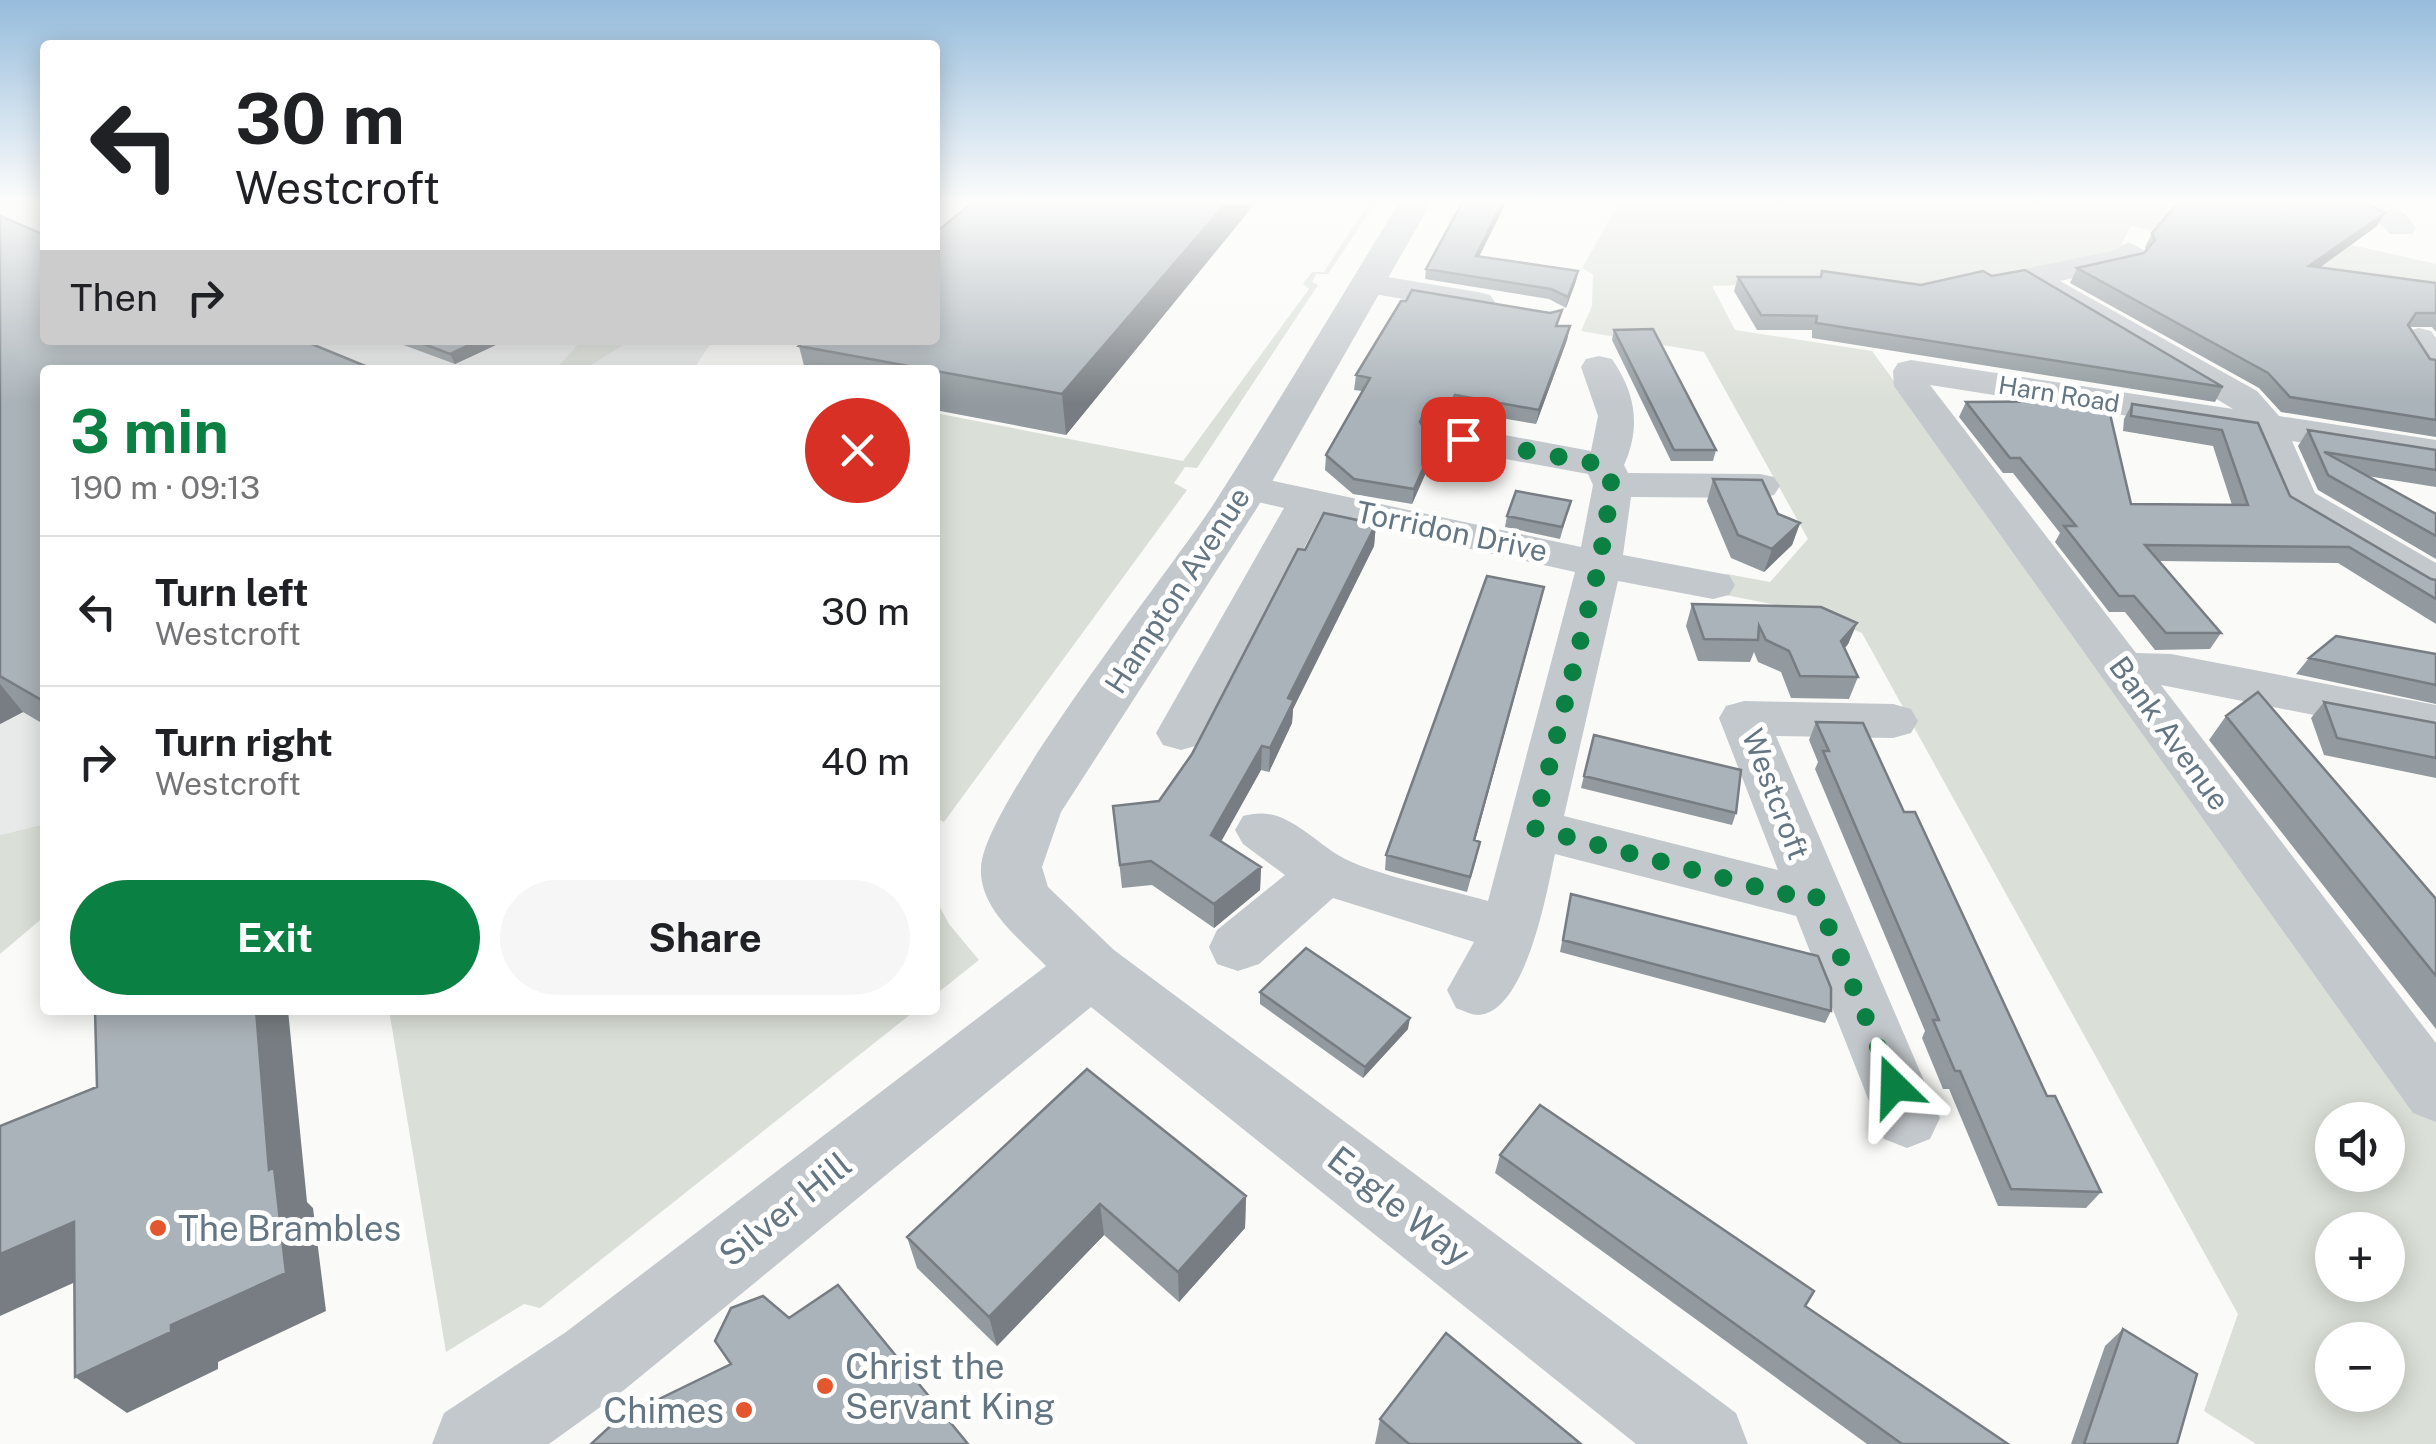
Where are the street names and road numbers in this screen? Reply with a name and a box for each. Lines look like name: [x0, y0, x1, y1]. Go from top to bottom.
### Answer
street label: Harn Road: [1996, 370, 2122, 418]
street label: Hampton Avenue: [1097, 480, 1257, 700]
street label: Torridon Drive: [1353, 493, 1551, 569]
street label: Bank Avenue: [2102, 649, 2238, 817]
street label: Westcroft: [1735, 724, 1817, 864]
street label: Eagle Way: [1320, 1138, 1478, 1274]
street label: Silver Hill: [711, 1143, 859, 1275]

